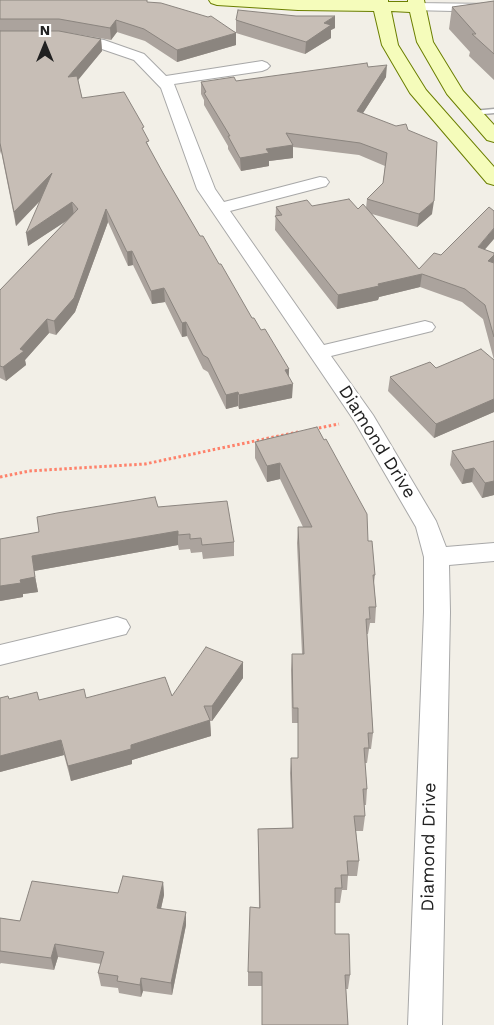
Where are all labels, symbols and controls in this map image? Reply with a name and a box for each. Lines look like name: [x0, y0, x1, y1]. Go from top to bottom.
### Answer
north arrow: [20, 20, 70, 70]
text: N: [40, 22, 50, 38]
street label: Diamond Drive: [334, 382, 420, 502]
street label: Diamond Drive: [417, 782, 441, 912]

